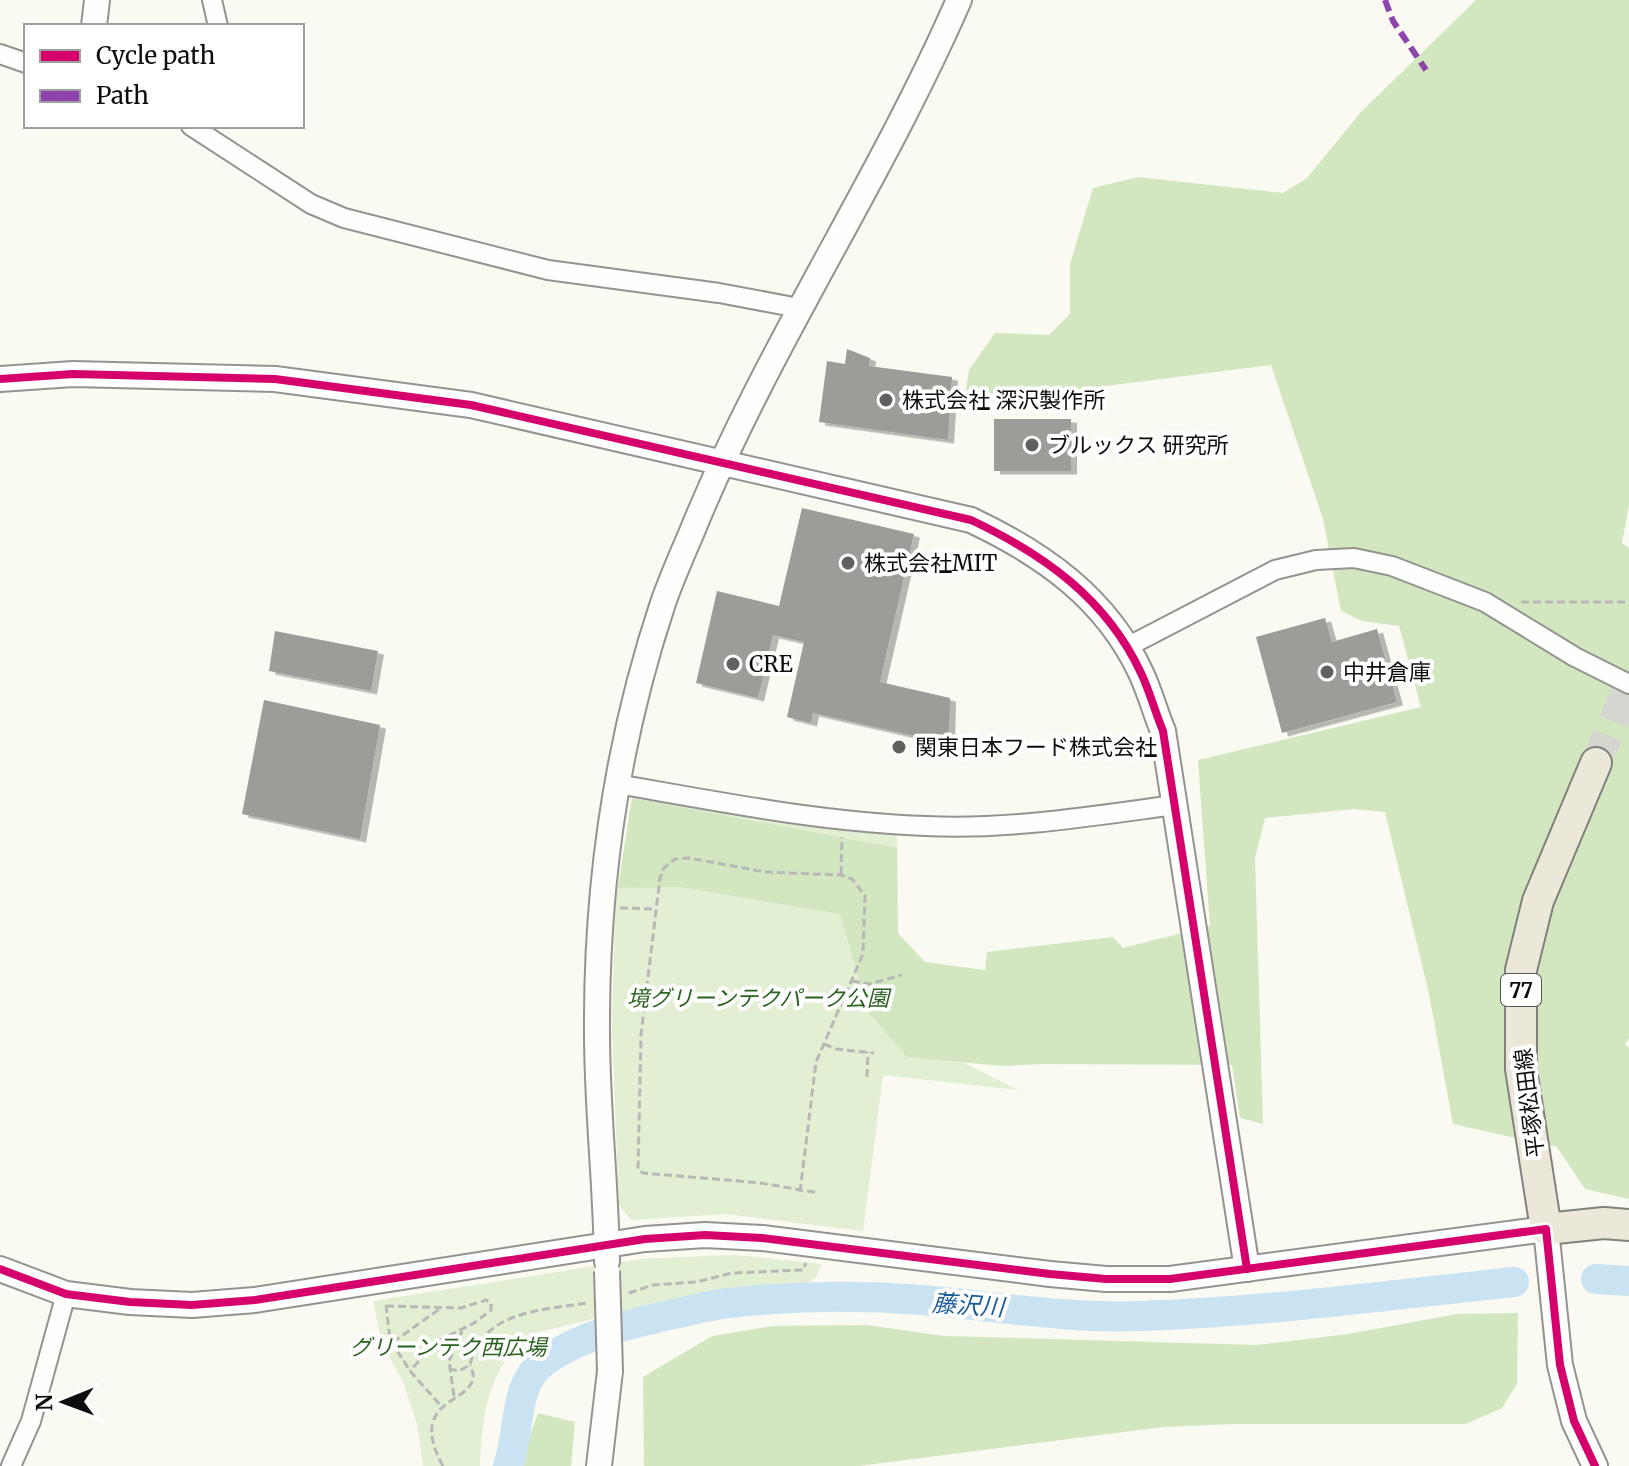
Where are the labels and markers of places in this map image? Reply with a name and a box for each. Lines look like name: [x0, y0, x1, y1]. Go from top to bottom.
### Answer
place label: 株式会社 深沢製作所: [902, 386, 1105, 414]
marker: 株式会社 深沢製作所: [877, 391, 895, 409]
place label: ブルックス 研究所: [1048, 431, 1229, 459]
marker: ブルックス 研究所: [1023, 436, 1041, 454]
place label: 株式会社MIT: [864, 549, 997, 577]
marker: 株式会社MIT: [839, 554, 857, 572]
place label: CRE: [749, 650, 793, 678]
marker: CRE: [724, 655, 742, 673]
place label: 中井倉庫: [1343, 658, 1431, 686]
marker: 中井倉庫: [1318, 663, 1336, 681]
place label: 関東日本フード株式会社: [915, 733, 1157, 761]
marker: 関東日本フード株式会社: [890, 738, 908, 756]

